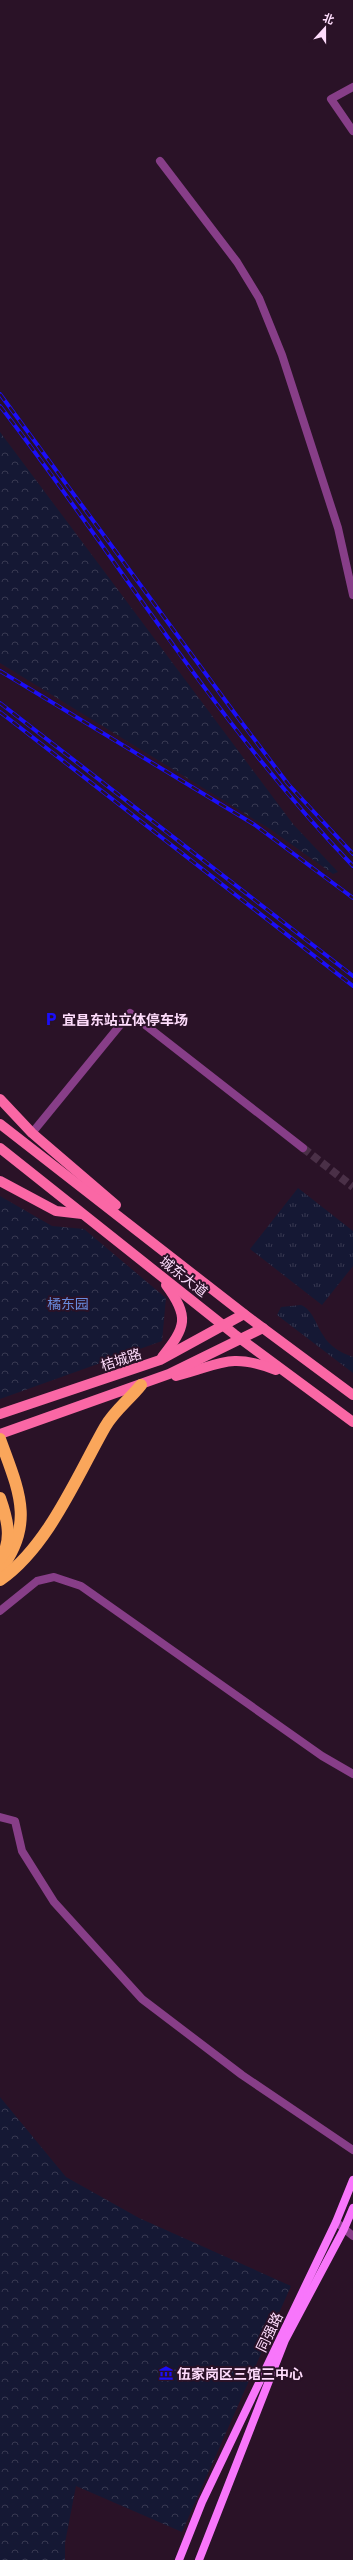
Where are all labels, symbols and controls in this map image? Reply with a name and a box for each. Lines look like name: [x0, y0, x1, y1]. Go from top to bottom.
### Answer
north arrow: [305, 8, 345, 48]
text: 北: [321, 9, 337, 27]
place label: 宜昌东站立体停车场: [62, 1010, 188, 1029]
parking icon: 宜昌东站立体停车场: [43, 1011, 59, 1027]
street label: 城东大道: [156, 1251, 212, 1301]
park label: 橘东园: [47, 1294, 89, 1313]
street label: 桔城路: [98, 1343, 144, 1375]
street label: 同强路: [251, 2309, 287, 2355]
place label: 伍家岗区三馆三中心: [177, 2364, 303, 2383]
museum icon: 伍家岗区三馆三中心: [158, 2365, 174, 2381]

